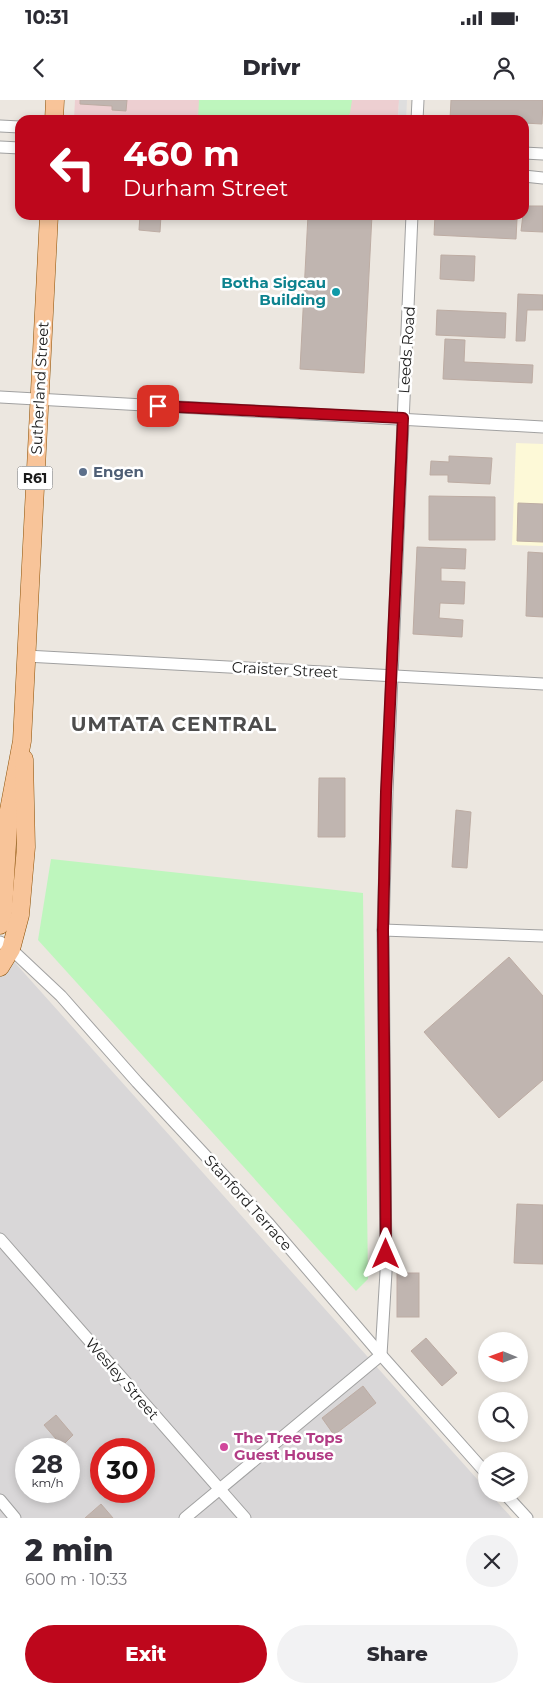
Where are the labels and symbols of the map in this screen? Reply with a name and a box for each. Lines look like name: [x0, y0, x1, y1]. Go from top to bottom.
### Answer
place label: Botha Sigcau Building: [221, 273, 326, 309]
marker: Botha Sigcau Building: [330, 286, 342, 298]
street label: Leeds Road: [394, 306, 419, 394]
street label: Sutherland Street: [27, 321, 52, 455]
pin: [137, 385, 179, 427]
place label: Engen: [93, 462, 144, 481]
road number: R61: [18, 466, 52, 489]
marker: Engen: [77, 466, 89, 478]
street label: Craister Street: [231, 657, 339, 682]
district label: UMTATA CENTRAL: [71, 712, 277, 736]
street label: Stanford Terrace: [200, 1151, 296, 1255]
position arrow: [359, 1227, 411, 1279]
north arrow: [478, 1332, 528, 1382]
street label: Wesley Street: [82, 1334, 163, 1424]
place label: The Tree Tops Guest House: [234, 1428, 343, 1464]
speed limit sign: 30: [90, 1438, 155, 1503]
marker: The Tree Tops Guest House: [218, 1441, 230, 1453]

